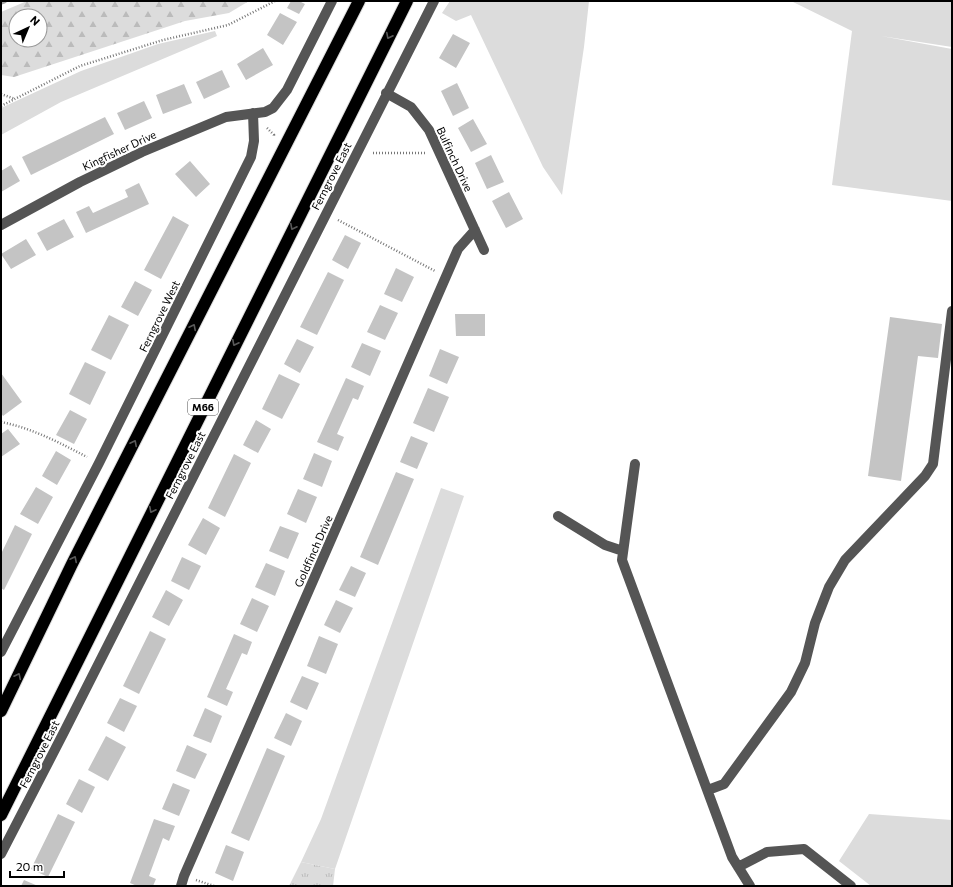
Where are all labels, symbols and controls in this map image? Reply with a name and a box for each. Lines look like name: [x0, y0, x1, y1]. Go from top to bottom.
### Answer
north arrow: [8, 8, 48, 48]
text: N: [28, 13, 43, 28]
one-way arrow: [386, 32, 394, 39]
street label: Bulfinch Drive: [434, 125, 476, 194]
street label: Kingfisher Drive: [80, 127, 158, 173]
street label: Ferngrove East: [308, 140, 354, 212]
one-way arrow: [290, 223, 298, 230]
street label: Ferngrove West: [136, 278, 182, 354]
one-way arrow: [188, 324, 196, 331]
one-way arrow: [232, 339, 240, 347]
road number: M66: [188, 399, 218, 415]
street label: Ferngrove East: [162, 429, 208, 501]
one-way arrow: [129, 440, 136, 447]
one-way arrow: [149, 505, 157, 513]
street label: Goldfinch Drive: [291, 513, 335, 589]
one-way arrow: [70, 555, 77, 563]
one-way arrow: [13, 672, 21, 680]
street label: Ferngrove East: [16, 718, 62, 790]
scale bar: [10, 853, 64, 879]
text: 20 m: [16, 859, 43, 873]

